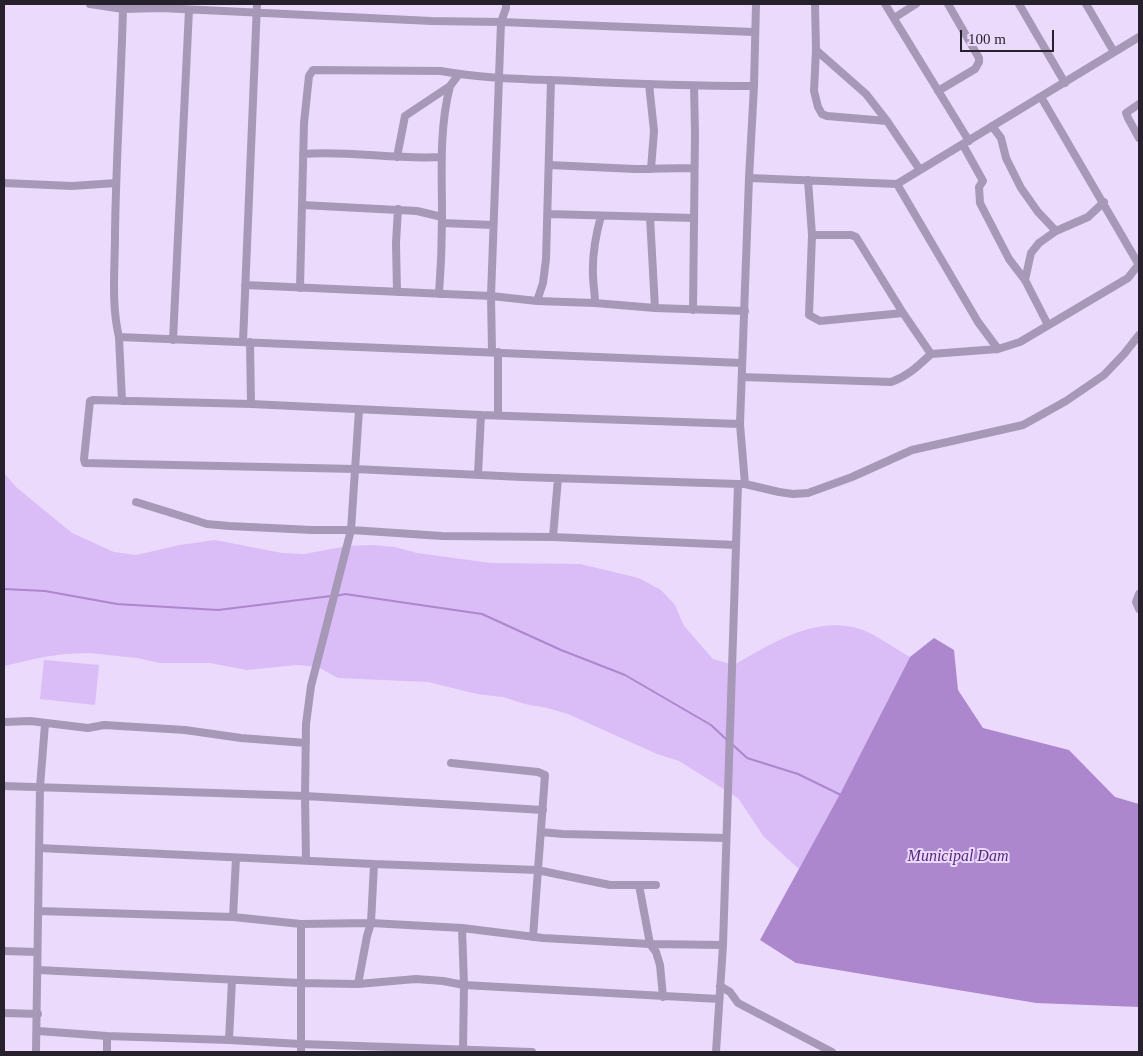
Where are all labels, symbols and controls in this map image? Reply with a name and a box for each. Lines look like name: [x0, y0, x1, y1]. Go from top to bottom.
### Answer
scale bar: [963, 20, 1057, 52]
text: 100 m: [968, 31, 1006, 47]
water label: Municipal Dam: [908, 847, 1008, 867]

